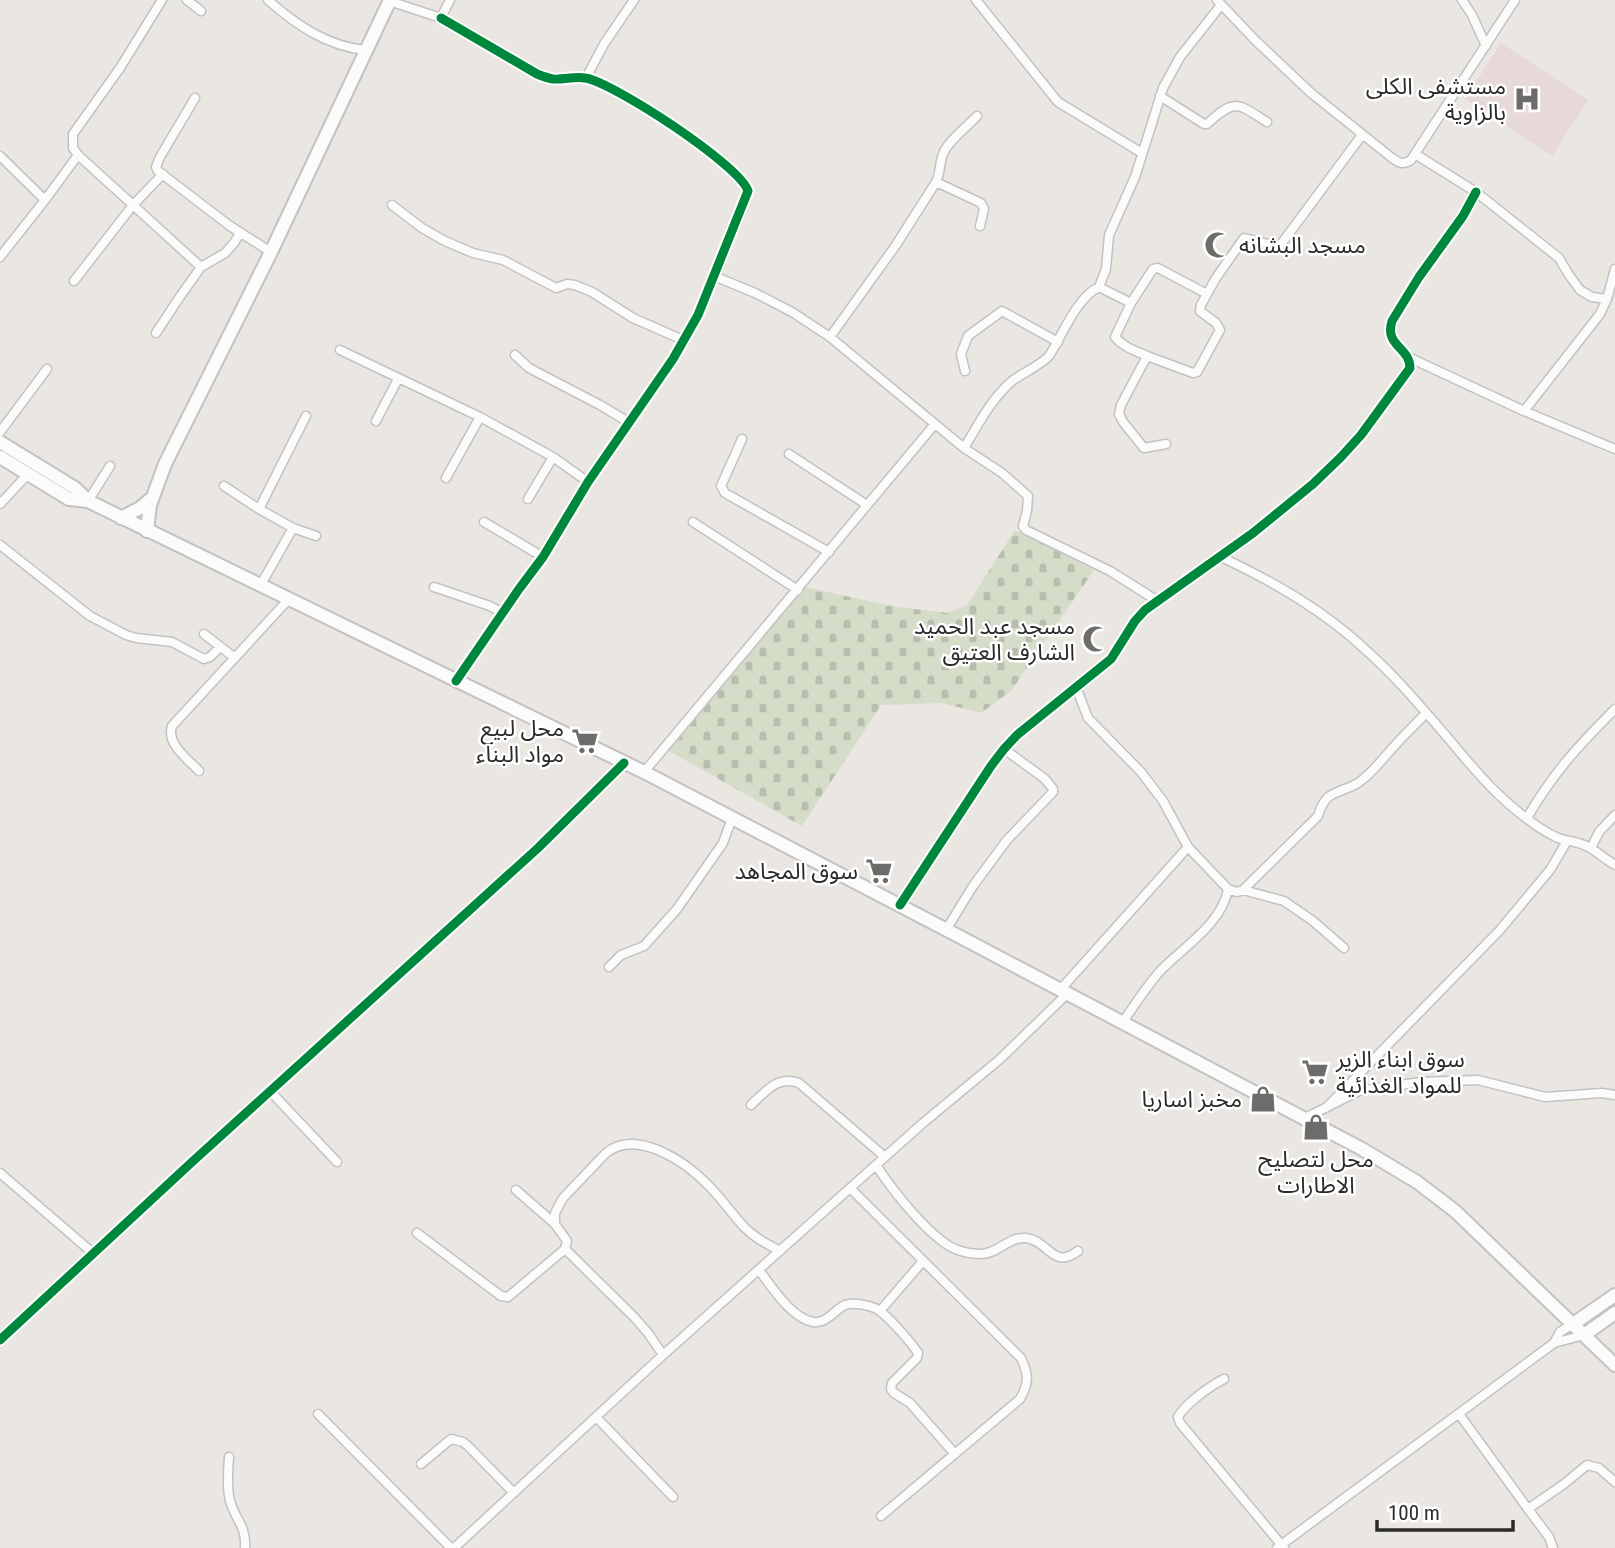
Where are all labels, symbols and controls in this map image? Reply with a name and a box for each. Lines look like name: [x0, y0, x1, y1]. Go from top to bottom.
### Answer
place label: مستشفى الكلى بالزاوية: [1366, 73, 1506, 126]
hospital icon: مستشفى الكلى بالزاوية: [1512, 84, 1542, 114]
mosque icon: مسجد البشانه: [1203, 230, 1233, 260]
place label: مسجد البشانه: [1239, 232, 1366, 259]
place label: مسجد عبد الحميد الشارف العتيق: [914, 613, 1075, 666]
mosque icon: مسجد عبد الحميد الشارف العتيق: [1081, 624, 1111, 654]
place label: محل لبيع مواد البناء: [476, 715, 564, 768]
supermarket icon: محل لبيع مواد البناء: [570, 726, 600, 756]
supermarket icon: سوق المجاهد: [864, 856, 894, 886]
place label: سوق المجاهد: [735, 858, 858, 885]
place label: سوق ابناء الزير للمواد الغذائية: [1335, 1046, 1465, 1099]
supermarket icon: سوق ابناء الزير للمواد الغذائية: [1300, 1057, 1330, 1087]
shop icon: مخبز اساريا: [1248, 1084, 1278, 1114]
place label: مخبز اساريا: [1141, 1086, 1242, 1113]
shop icon: محل لتصليح الاطارات: [1301, 1112, 1331, 1142]
place label: محل لتصليح الاطارات: [1258, 1146, 1374, 1199]
scale bar: [1377, 1488, 1514, 1532]
text: 100 m: [1388, 1501, 1440, 1525]

